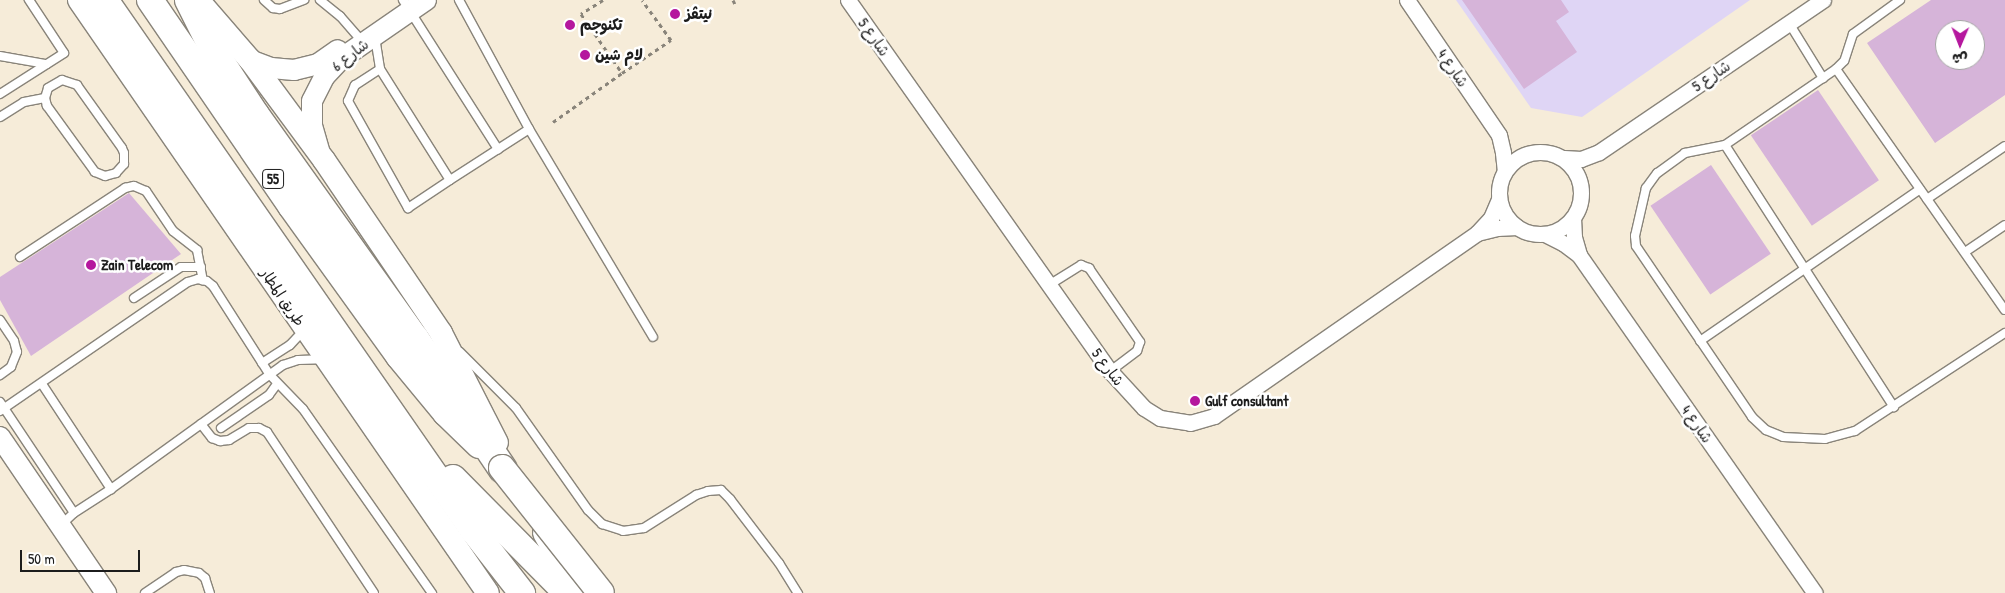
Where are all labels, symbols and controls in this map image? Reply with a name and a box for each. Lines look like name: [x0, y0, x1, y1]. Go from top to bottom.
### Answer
place label: نيتڤز: [685, 5, 712, 23]
marker: نيتڤز: [669, 8, 681, 20]
street label: شارع 5: [855, 15, 893, 59]
place label: تكنوجم: [580, 16, 622, 34]
marker: تكنوجم: [564, 19, 576, 31]
north arrow: [1935, 20, 1985, 70]
street label: شارع 6: [328, 35, 372, 75]
place label: لام شين: [595, 46, 643, 64]
street label: شارع 4: [1434, 46, 1472, 90]
marker: لام شين: [579, 49, 591, 61]
text: ش: [1952, 50, 1968, 69]
street label: شارع 5: [1688, 57, 1734, 95]
road number: 55: [262, 168, 284, 190]
place label: Zain Telecom: [101, 256, 173, 274]
marker: Zain Telecom: [85, 259, 97, 271]
street label: طريق المطار: [257, 264, 309, 330]
street label: شارع 5: [1088, 345, 1128, 389]
place label: Gulf consultant: [1205, 392, 1288, 410]
marker: Gulf consultant: [1189, 395, 1201, 407]
street label: شارع 4: [1678, 402, 1716, 446]
scale bar: [22, 540, 142, 572]
text: 50 m: [28, 548, 55, 569]

